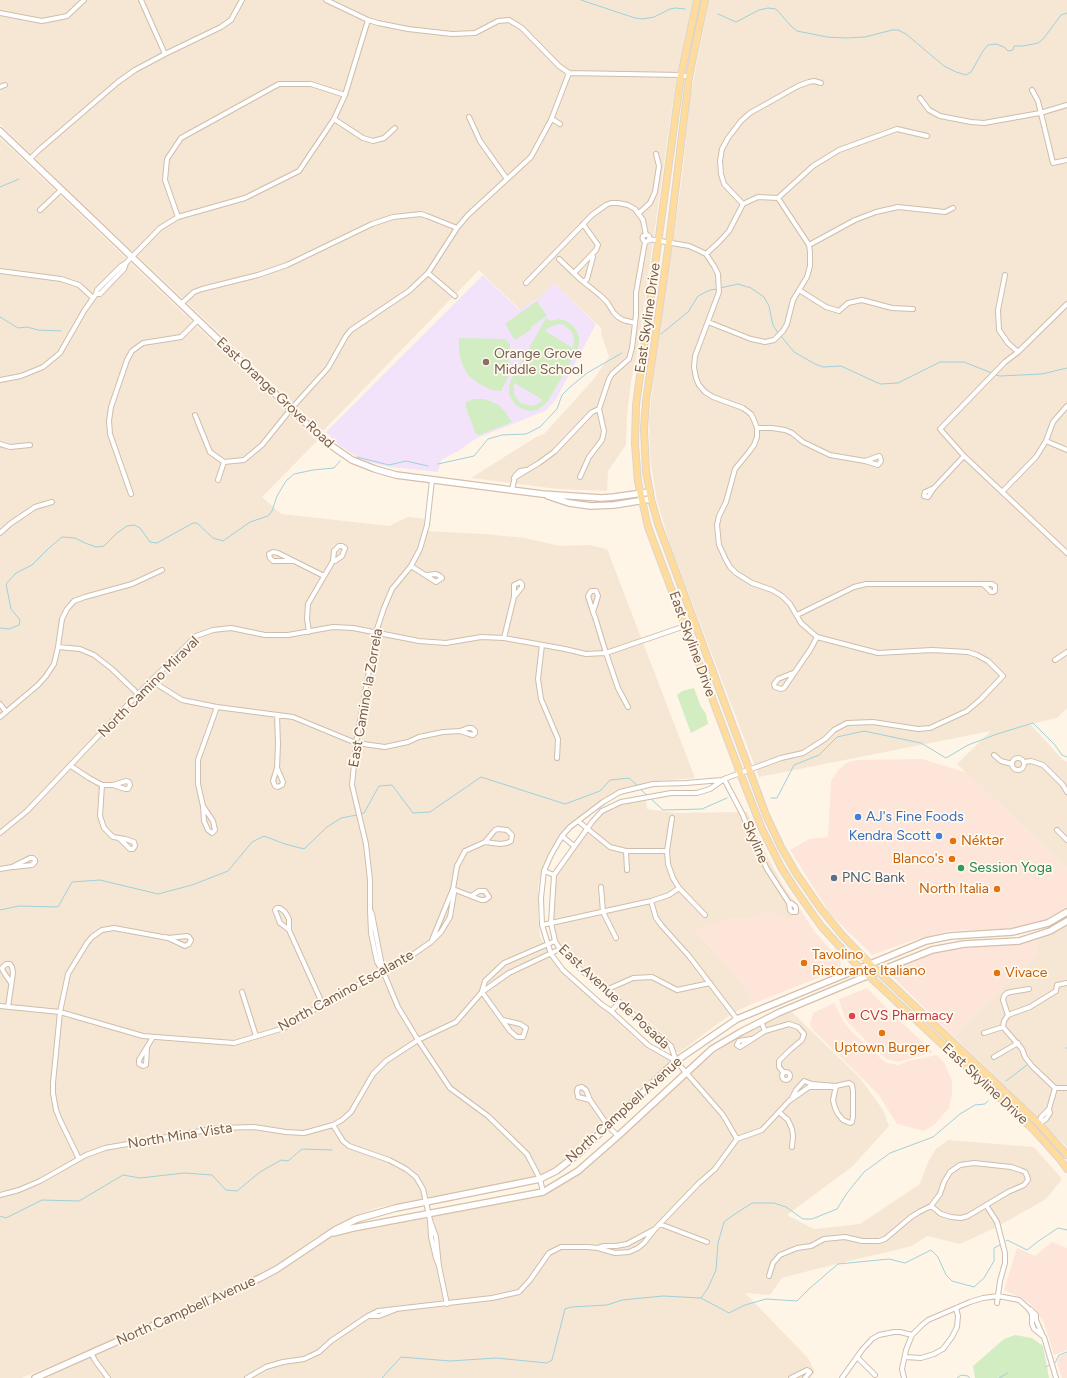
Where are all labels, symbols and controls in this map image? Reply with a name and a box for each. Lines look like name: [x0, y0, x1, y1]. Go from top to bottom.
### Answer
street label: East Skyline Drive: [632, 262, 664, 374]
street label: East Orange Grove Road: [213, 334, 337, 452]
place label: Orange Grove Middle School: [494, 346, 583, 378]
marker: Orange Grove Middle School: [481, 357, 491, 367]
street label: East Skyline Drive: [665, 589, 719, 699]
street label: East Camino la Zorrela: [346, 627, 386, 769]
street label: North Camino Miraval: [95, 633, 203, 741]
place label: AJ's Fine Foods: [866, 809, 964, 825]
marker: AJ's Fine Foods: [853, 812, 863, 822]
street label: Skyline: [739, 818, 771, 866]
place label: Kendra Scott: [849, 828, 931, 844]
marker: Kendra Scott: [934, 831, 944, 841]
place label: Néktər: [961, 833, 1004, 849]
marker: Néktər: [948, 836, 958, 846]
place label: Blanco's: [892, 851, 944, 867]
marker: Blanco's: [947, 854, 957, 864]
place label: Session Yoga: [969, 860, 1052, 876]
marker: Session Yoga: [956, 863, 966, 873]
place label: PNC Bank: [842, 870, 905, 886]
marker: PNC Bank: [829, 873, 839, 883]
place label: North Italia: [919, 881, 989, 897]
marker: North Italia: [992, 884, 1002, 894]
street label: East Avenue de Posada: [555, 941, 673, 1053]
street label: North Camino Escalante: [275, 947, 417, 1035]
place label: Tavolino Ristorante Italiano: [812, 947, 926, 980]
marker: Tavolino Ristorante Italiano: [799, 958, 809, 968]
place label: Vivace: [1005, 965, 1047, 981]
marker: Vivace: [992, 968, 1002, 978]
place label: CVS Pharmacy: [860, 1008, 953, 1024]
marker: CVS Pharmacy: [847, 1011, 857, 1021]
marker: Uptown Burger: [877, 1028, 887, 1038]
place label: Uptown Burger: [834, 1040, 930, 1056]
street label: East Skyline Drive: [939, 1040, 1031, 1128]
street label: North Campbell Avenue: [562, 1053, 686, 1167]
street label: North Mina Vista: [127, 1119, 233, 1153]
street label: North Campbell Avenue: [114, 1273, 258, 1349]

